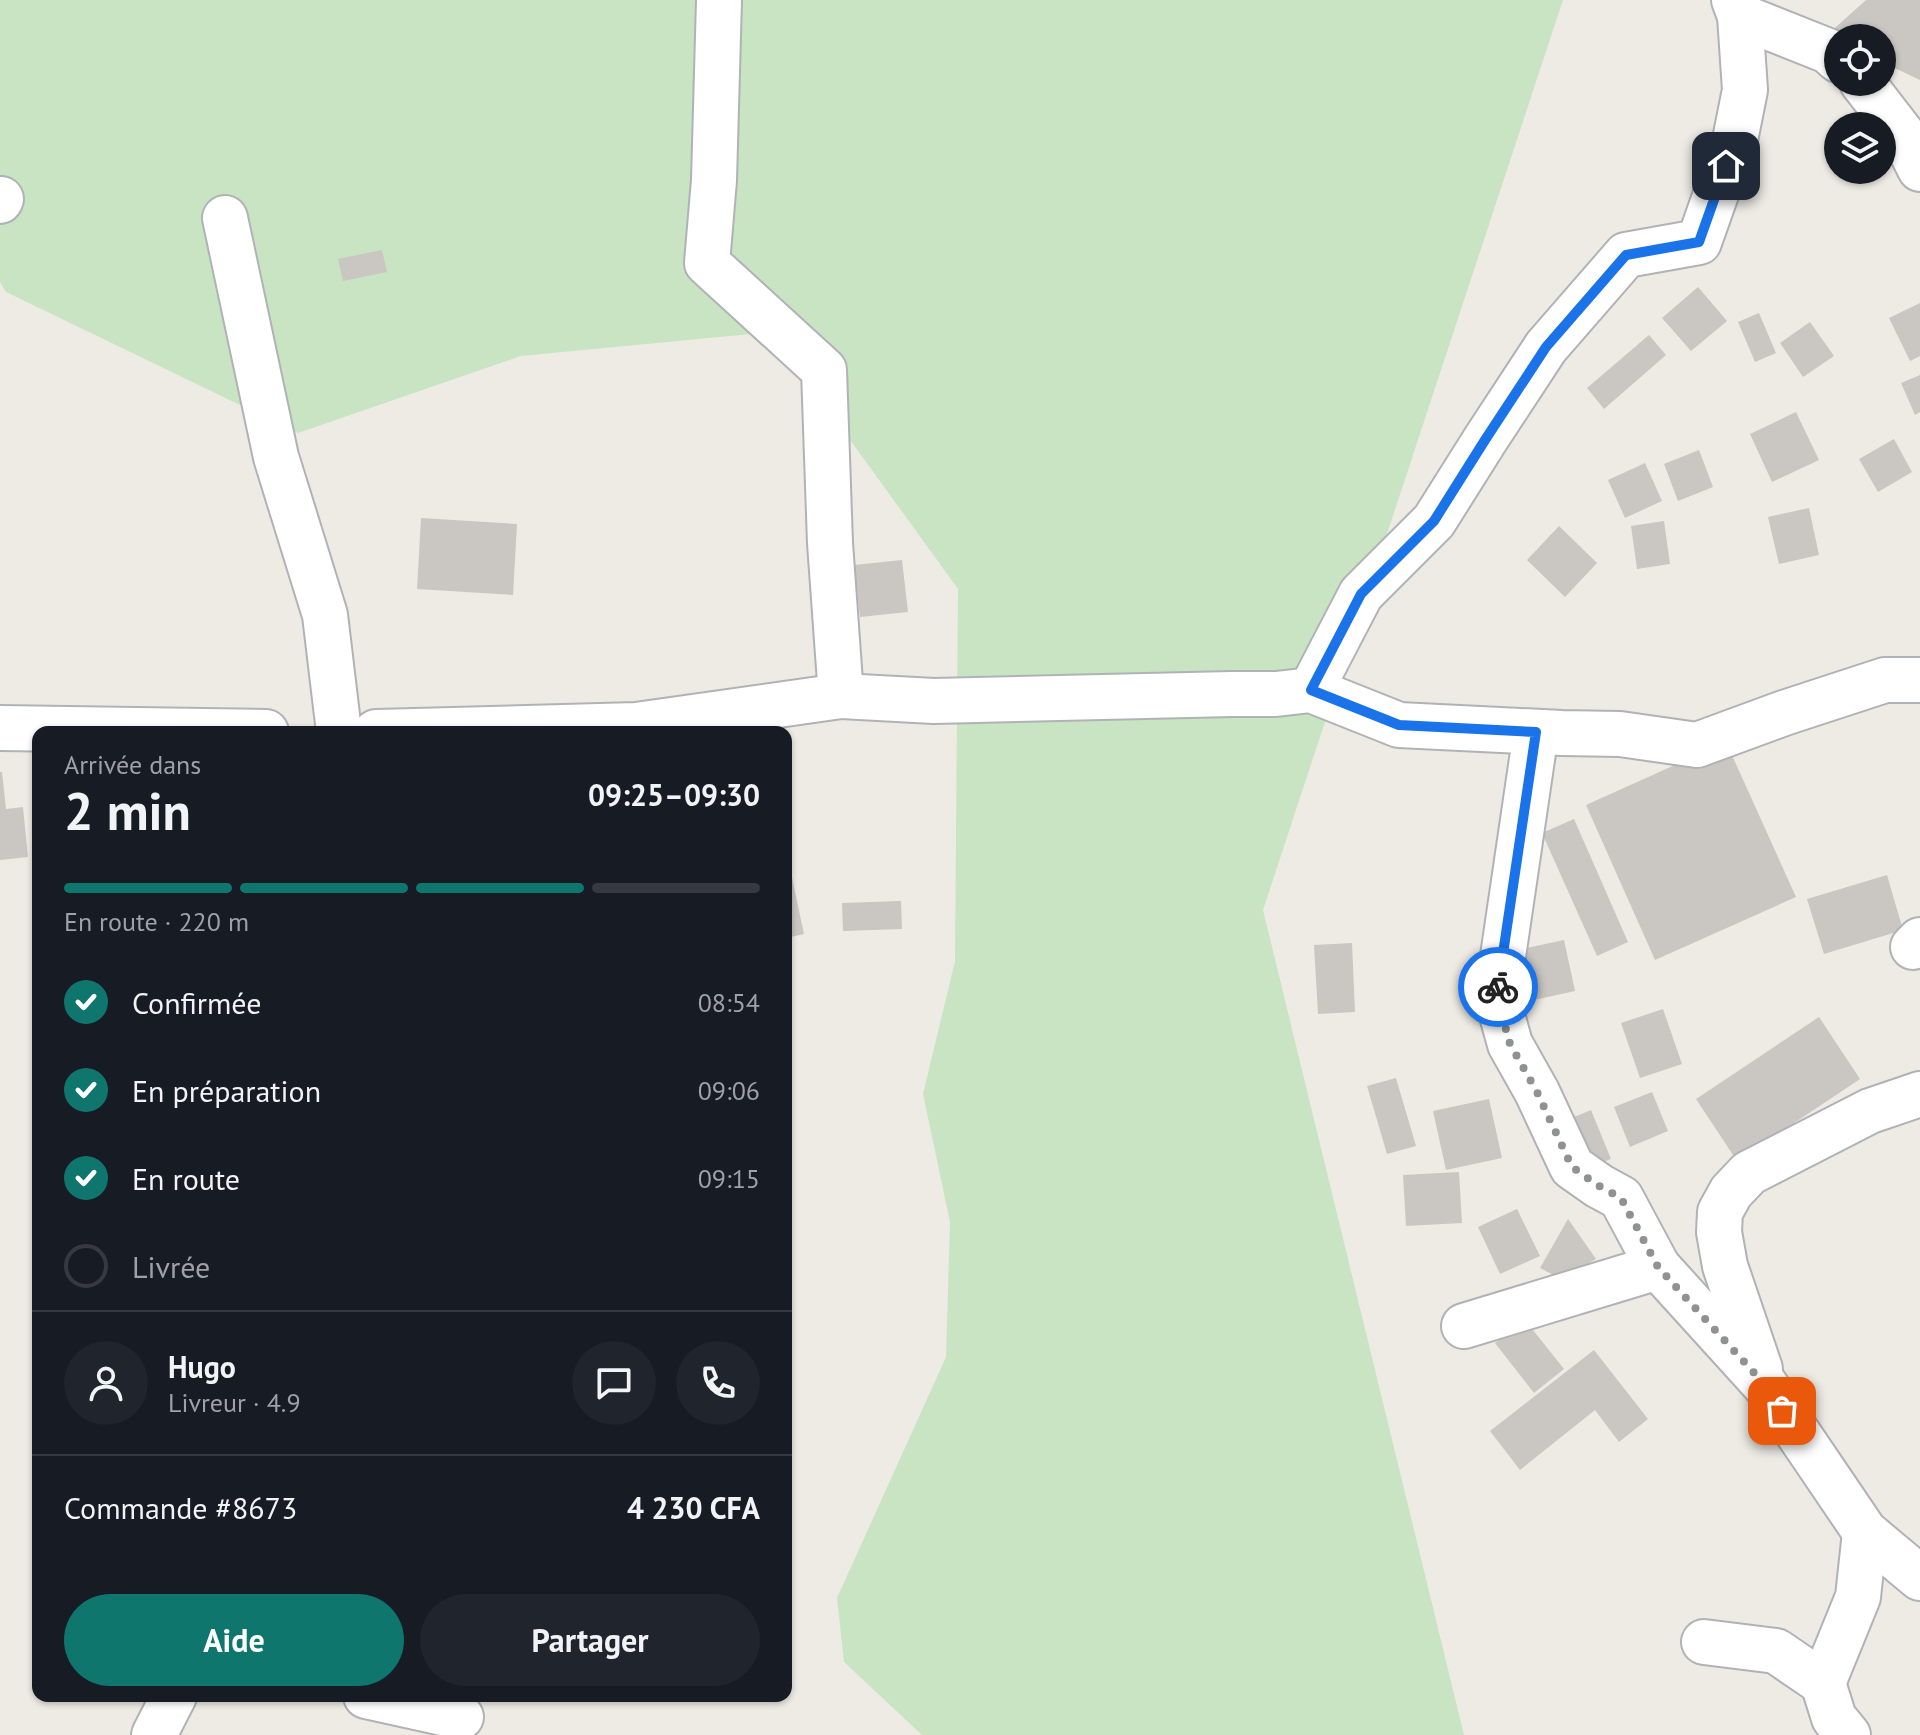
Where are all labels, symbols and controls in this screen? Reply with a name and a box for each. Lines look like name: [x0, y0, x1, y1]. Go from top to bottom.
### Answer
map controls: [1824, 24, 1896, 184]
button: locate: [1824, 24, 1896, 96]
button: layers: [1824, 112, 1896, 184]
pin: [1692, 132, 1760, 200]
icon: home: [1704, 144, 1748, 188]
text: Arrivée dans: [64, 748, 201, 781]
text: 09:25–09:30: [588, 775, 760, 814]
text: 2 min: [64, 777, 191, 844]
text: En route · 220 m: [64, 905, 249, 938]
courier: [1458, 947, 1538, 1027]
icon: bike: [1476, 965, 1520, 1009]
icon: check: [64, 980, 108, 1024]
text: Confirmée: [132, 983, 261, 1022]
text: 08:54: [698, 986, 760, 1019]
icon: check: [64, 1068, 108, 1112]
text: En préparation: [132, 1071, 321, 1110]
text: 09:06: [698, 1074, 760, 1107]
icon: check: [64, 1156, 108, 1200]
text: En route: [132, 1159, 240, 1198]
text: 09:15: [698, 1162, 760, 1195]
text: Livrée: [132, 1247, 210, 1286]
button: person: [64, 1341, 148, 1425]
button: chat: [572, 1341, 656, 1425]
button: phone: [676, 1341, 760, 1425]
text: Hugo: [168, 1347, 236, 1386]
pin: [1748, 1377, 1816, 1445]
text: Livreur · 4.9: [168, 1386, 301, 1419]
icon: bag: [1760, 1389, 1804, 1433]
text: Commande #8673: [64, 1488, 297, 1527]
text: 4 230 CFA: [627, 1488, 760, 1527]
button: Aide: [64, 1594, 404, 1686]
button: Partager: [420, 1594, 760, 1686]

